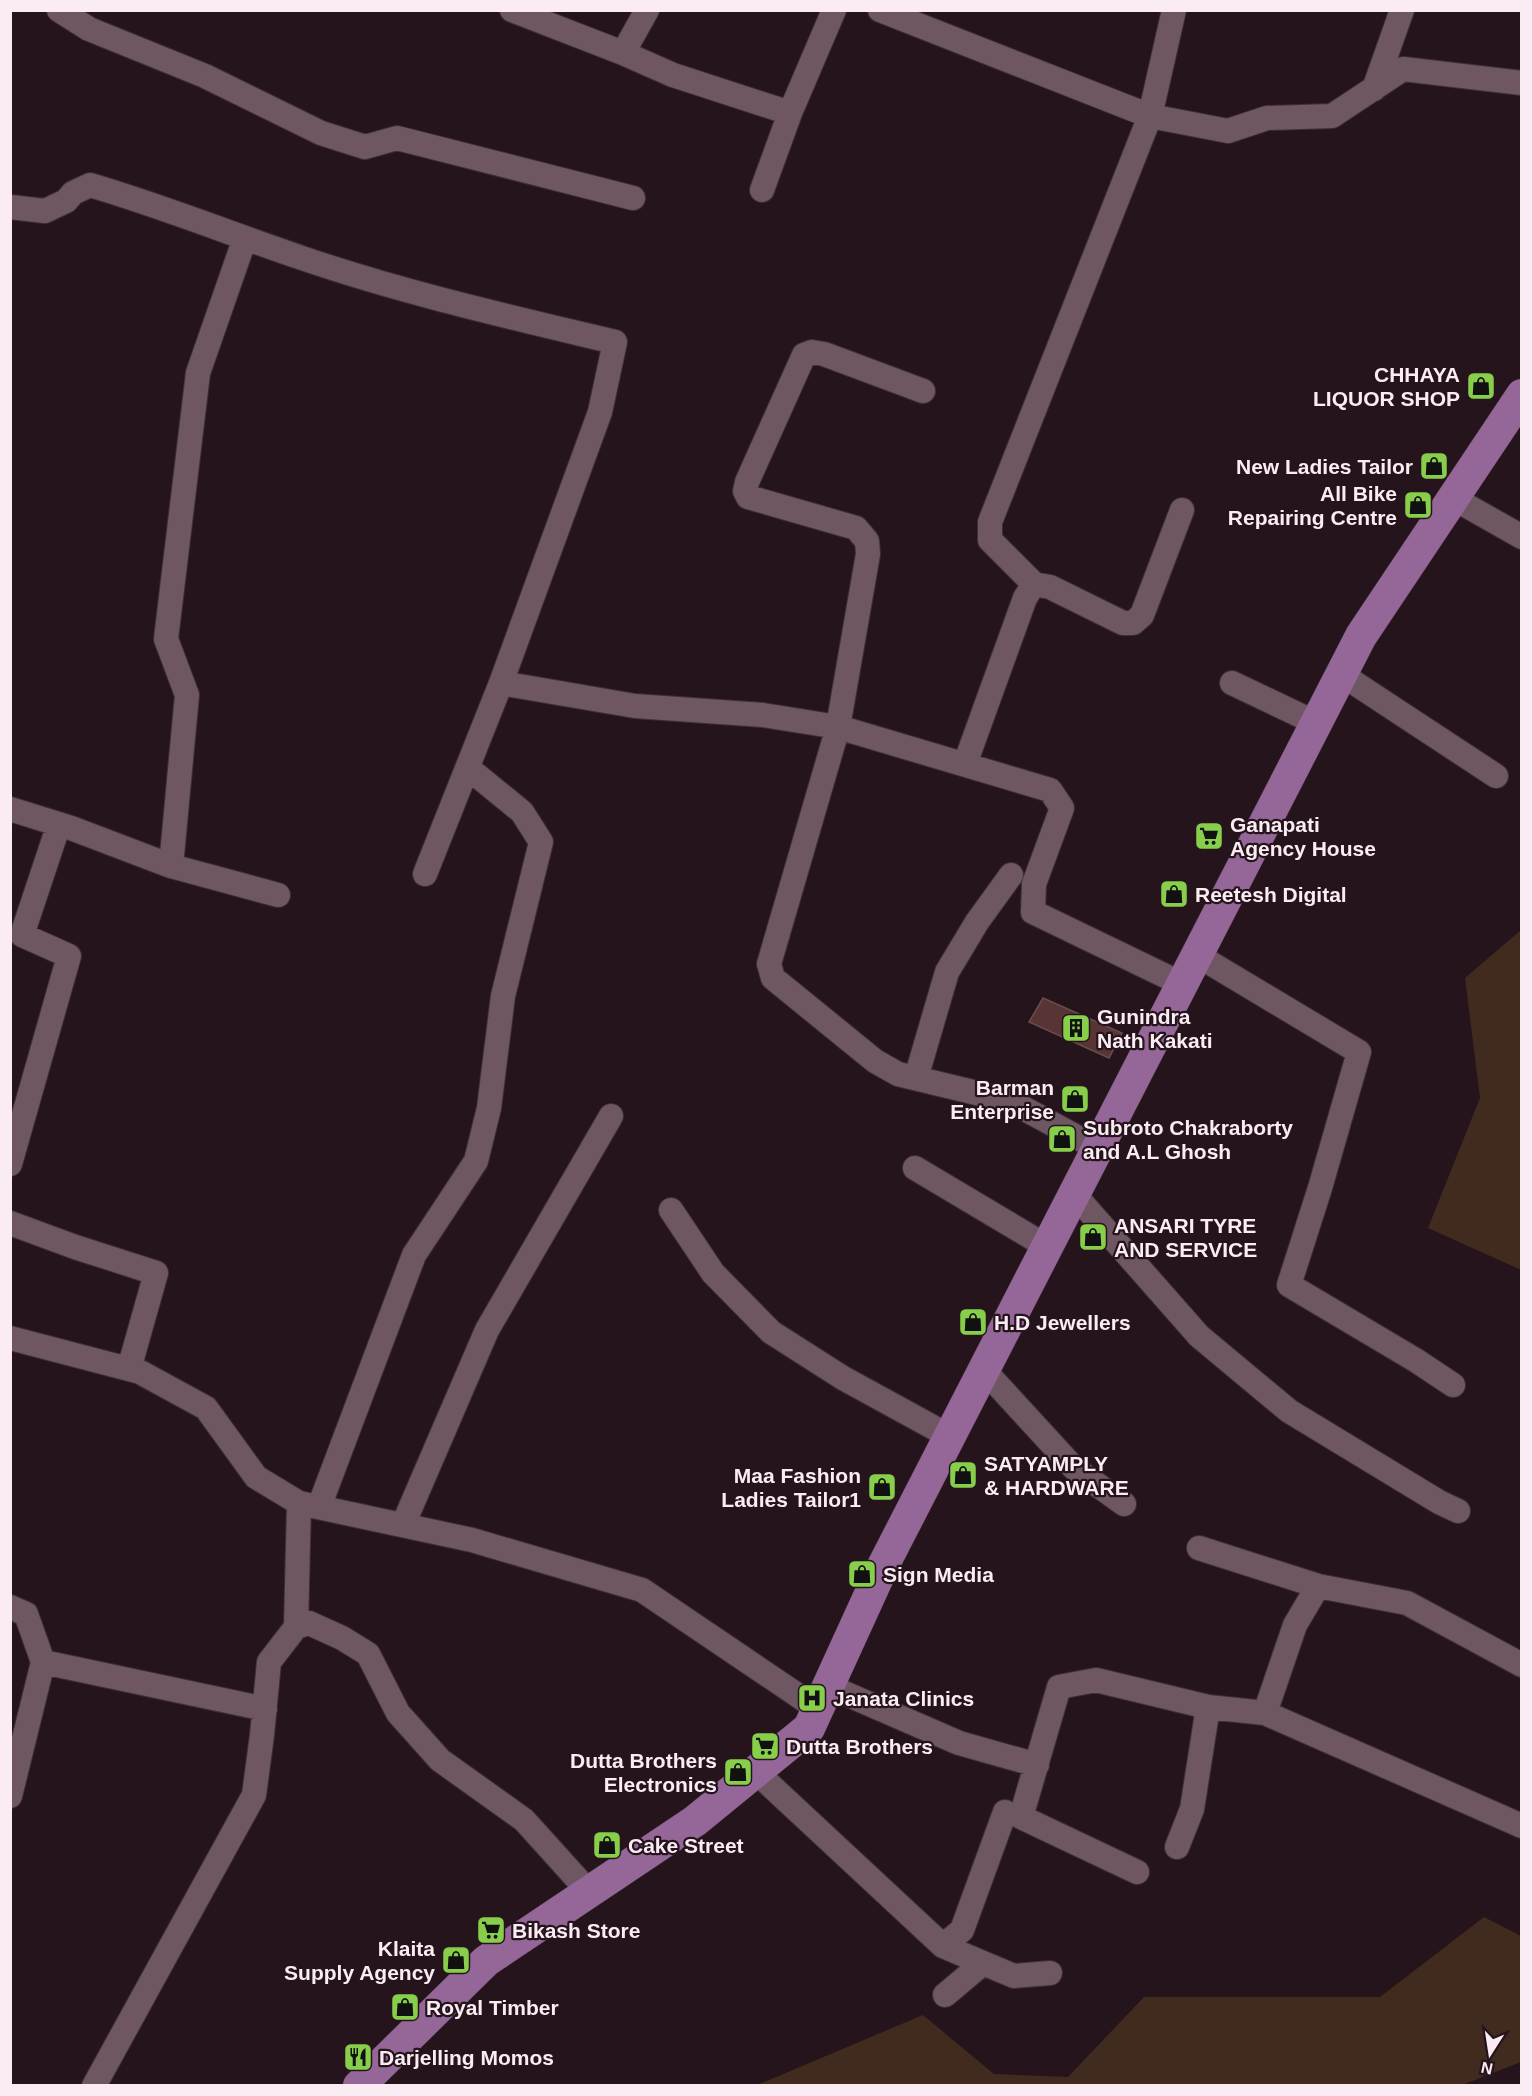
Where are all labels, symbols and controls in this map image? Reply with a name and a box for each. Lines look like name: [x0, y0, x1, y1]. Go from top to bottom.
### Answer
place label: CHHAYA LIQUOR SHOP: [1313, 363, 1460, 410]
shop icon: CHHAYA LIQUOR SHOP: [1465, 370, 1497, 402]
shop icon: New Ladies Tailor: [1418, 450, 1450, 482]
place label: New Ladies Tailor: [1236, 455, 1413, 478]
place label: All Bike Repairing Centre: [1228, 482, 1397, 529]
shop icon: All Bike Repairing Centre: [1402, 489, 1434, 521]
place label: Ganapati Agency House: [1230, 813, 1376, 860]
supermarket icon: Ganapati Agency House: [1193, 820, 1225, 852]
shop icon: Reetesh Digital: [1158, 878, 1190, 910]
place label: Reetesh Digital: [1195, 883, 1347, 906]
place label: Gunindra Nath Kakati: [1097, 1005, 1213, 1052]
building icon: Gunindra Nath Kakati: [1060, 1012, 1092, 1044]
place label: Barman Enterprise: [950, 1076, 1054, 1123]
shop icon: Barman Enterprise: [1059, 1083, 1091, 1115]
place label: Subroto Chakraborty and A.L Ghosh: [1083, 1116, 1293, 1163]
shop icon: Subroto Chakraborty and A.L Ghosh: [1046, 1123, 1078, 1155]
place label: ANSARI TYRE AND SERVICE: [1114, 1214, 1257, 1261]
shop icon: ANSARI TYRE AND SERVICE: [1077, 1221, 1109, 1253]
shop icon: H.D Jewellers: [957, 1306, 989, 1338]
place label: H.D Jewellers: [994, 1311, 1131, 1334]
place label: SATYAMPLY & HARDWARE: [984, 1452, 1129, 1499]
shop icon: SATYAMPLY & HARDWARE: [947, 1459, 979, 1491]
place label: Maa Fashion Ladies Tailor1: [721, 1464, 861, 1511]
shop icon: Maa Fashion Ladies Tailor1: [866, 1471, 898, 1503]
shop icon: Sign Media: [846, 1558, 878, 1590]
place label: Sign Media: [883, 1563, 994, 1586]
hospital icon: Janata Clinics: [796, 1682, 828, 1714]
place label: Janata Clinics: [833, 1687, 974, 1710]
supermarket icon: Dutta Brothers: [749, 1730, 781, 1762]
place label: Dutta Brothers: [786, 1735, 933, 1758]
place label: Dutta Brothers Electronics: [570, 1749, 717, 1796]
shop icon: Dutta Brothers Electronics: [722, 1756, 754, 1788]
shop icon: Cake Street: [591, 1829, 623, 1861]
place label: Cake Street: [628, 1834, 744, 1857]
supermarket icon: Bikash Store: [475, 1914, 507, 1946]
place label: Bikash Store: [512, 1919, 640, 1942]
place label: Klaita Supply Agency: [284, 1937, 435, 1984]
shop icon: Klaita Supply Agency: [440, 1944, 472, 1976]
shop icon: Royal Timber: [389, 1991, 421, 2023]
place label: Royal Timber: [426, 1996, 559, 2019]
north arrow: [1460, 2024, 1520, 2084]
restaurant icon: Darjelling Momos: [342, 2041, 374, 2073]
place label: Darjelling Momos: [379, 2046, 554, 2069]
text: N: [1480, 2059, 1494, 2078]

